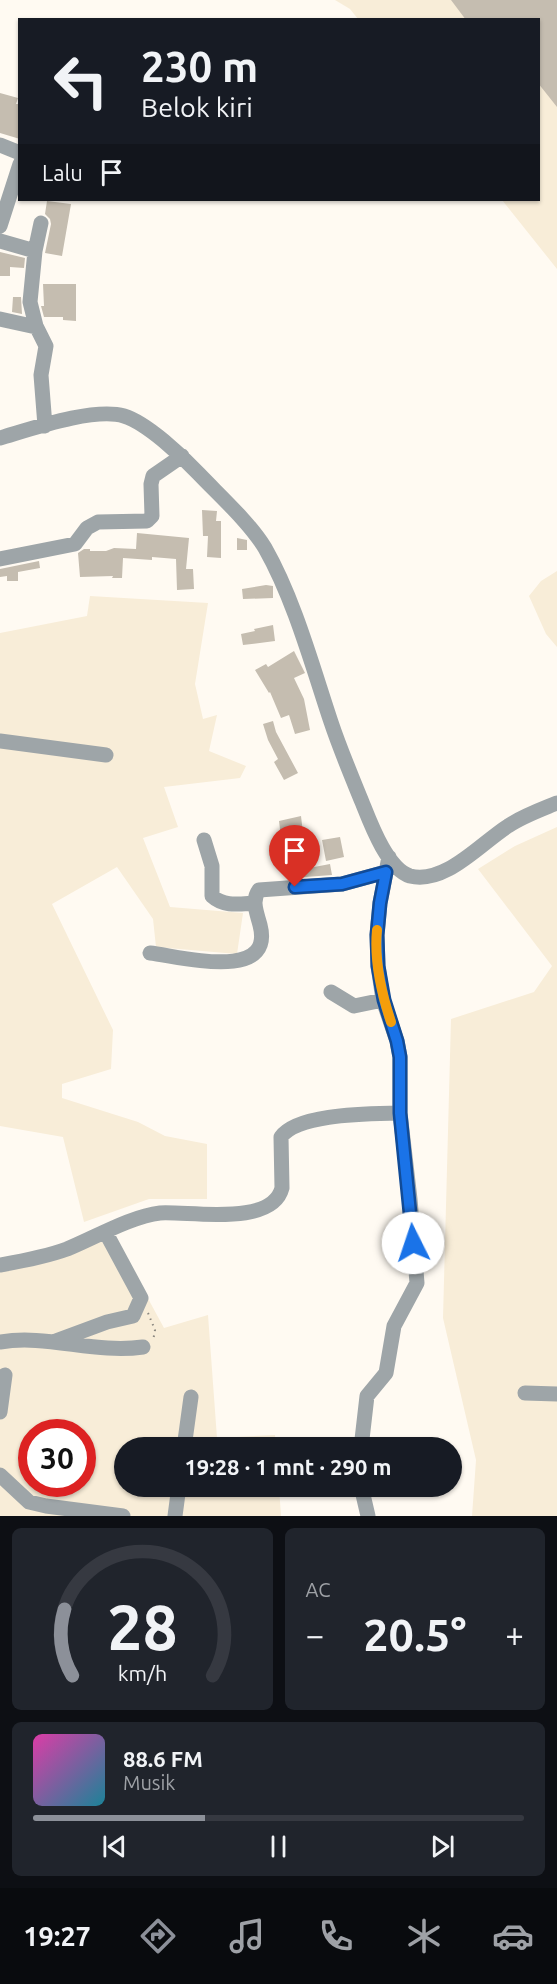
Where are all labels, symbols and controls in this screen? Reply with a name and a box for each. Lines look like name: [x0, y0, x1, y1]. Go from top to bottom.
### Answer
icon: left: [42, 42, 120, 120]
text: 230 m: [141, 43, 258, 90]
text: Belok kiri: [141, 92, 253, 122]
icon: arrive: [95, 156, 128, 189]
text: Lalu: [42, 160, 83, 185]
pin: [269, 825, 320, 887]
icon: arrive: [278, 834, 311, 867]
position arrow: [381, 1211, 445, 1275]
speed limit sign: 30: [18, 1419, 96, 1497]
text: 19:28 · 1 mnt · 290 m: [184, 1454, 392, 1479]
text: AC: [306, 1578, 331, 1601]
text: 28: [107, 1592, 177, 1662]
text: 20.5°: [363, 1609, 466, 1660]
text: −: [306, 1616, 324, 1653]
text: +: [505, 1616, 524, 1653]
text: km/h: [117, 1661, 167, 1685]
text: 88.6 FM: [123, 1746, 203, 1771]
text: Musik: [123, 1771, 175, 1794]
icon: previous: [98, 1830, 131, 1863]
icon: pause: [262, 1830, 295, 1863]
icon: next: [426, 1830, 459, 1863]
icon: directions: [137, 1915, 179, 1957]
icon: music: [226, 1915, 268, 1957]
icon: phone: [315, 1915, 357, 1957]
icon: climate: [403, 1915, 445, 1957]
icon: car: [492, 1915, 534, 1957]
text: 19:27: [23, 1921, 91, 1951]

